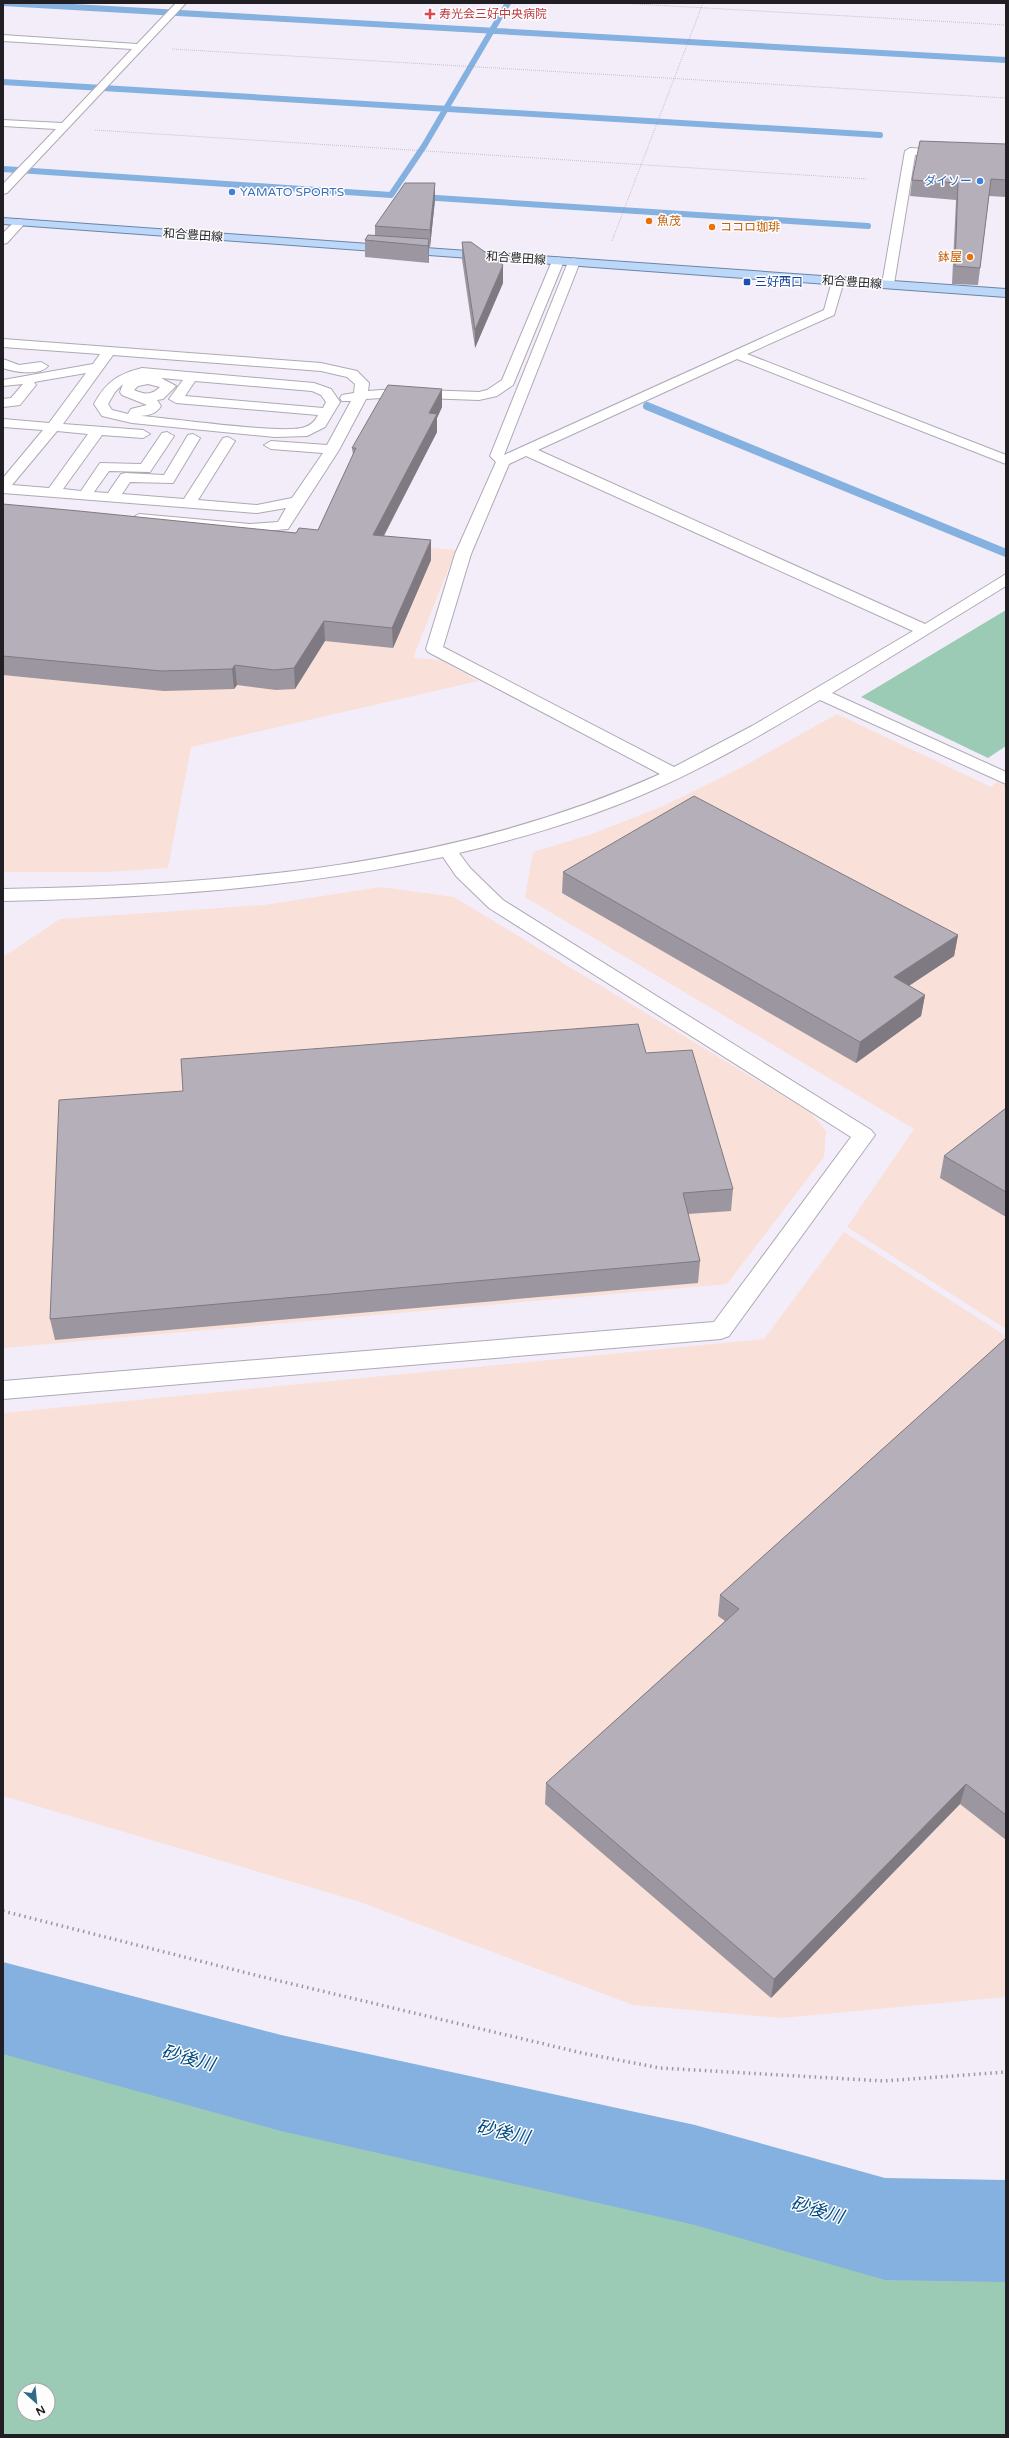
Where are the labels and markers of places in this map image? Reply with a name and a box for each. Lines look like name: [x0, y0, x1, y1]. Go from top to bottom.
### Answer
place label: 寿光会三好中央病院: [439, 7, 547, 21]
marker: 寿光会三好中央病院: [424, 8, 436, 20]
place label: ダイソー: [924, 174, 972, 188]
marker: ダイソー: [975, 176, 985, 186]
place label: YAMATO SPORTS: [240, 185, 344, 199]
marker: YAMATO SPORTS: [227, 187, 237, 197]
place label: 魚茂: [657, 214, 681, 228]
marker: 魚茂: [644, 216, 654, 226]
place label: ココロ珈琲: [720, 220, 780, 234]
marker: ココロ珈琲: [707, 222, 717, 232]
place label: 鉢屋: [938, 250, 962, 264]
marker: 鉢屋: [965, 252, 975, 262]
place label: 三好西口: [755, 275, 803, 289]
marker: 三好西口: [742, 277, 752, 287]

